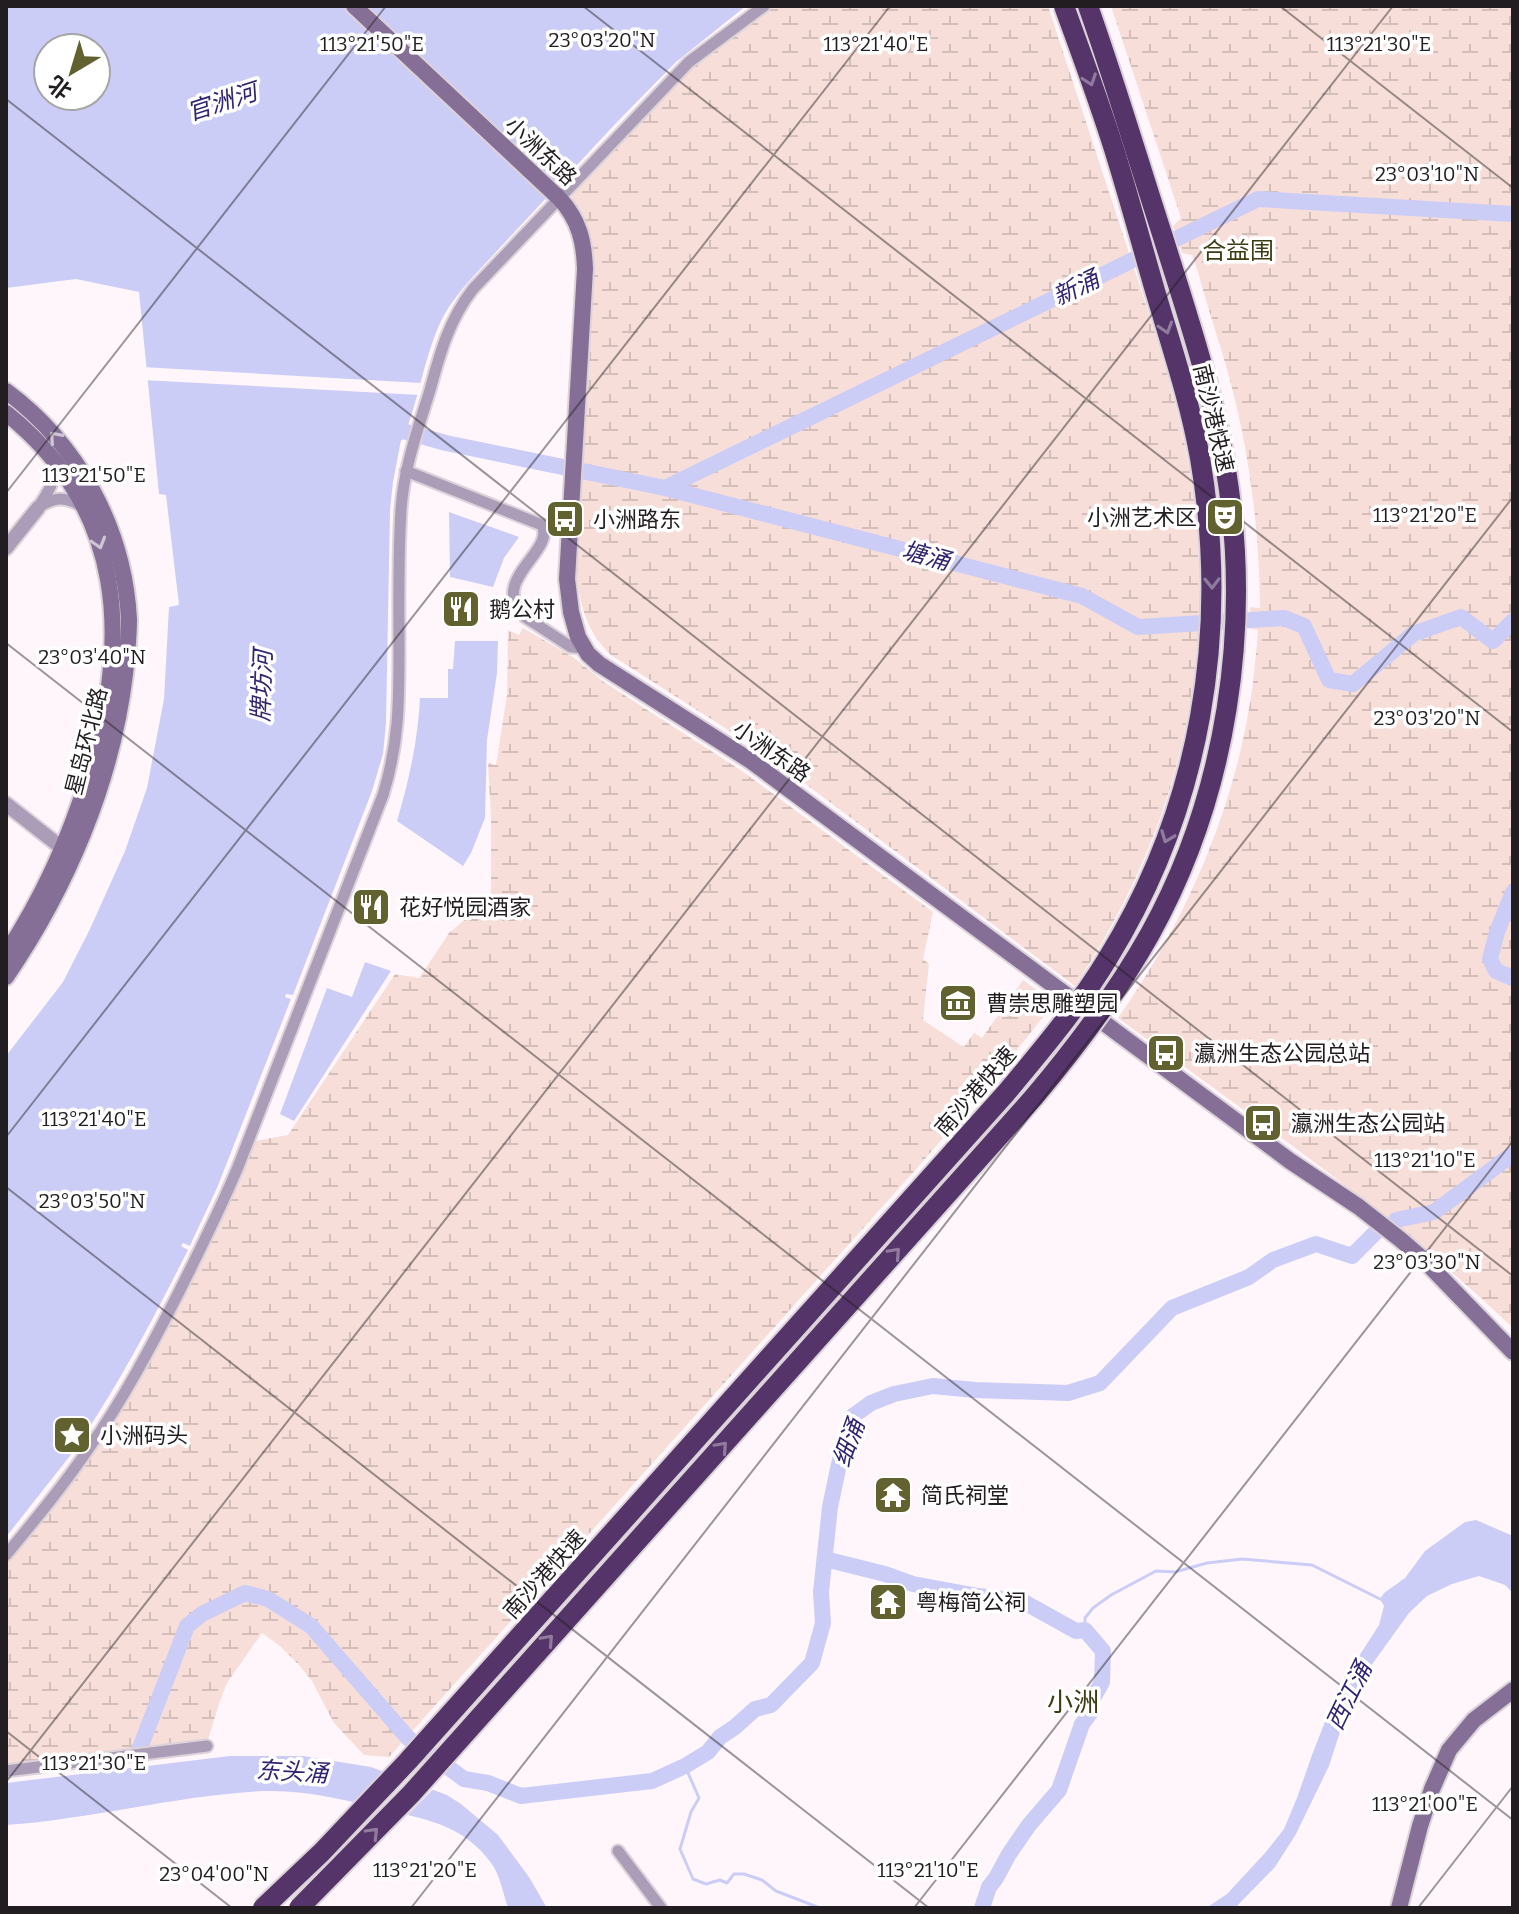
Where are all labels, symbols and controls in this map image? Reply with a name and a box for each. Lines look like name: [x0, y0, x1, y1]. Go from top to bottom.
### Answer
text: 23°03'20"N: [549, 28, 656, 52]
north arrow: [32, 32, 112, 112]
text: 113°21'50"E: [320, 32, 424, 56]
text: 113°21'40"E: [824, 32, 928, 56]
text: 113°21'30"E: [1327, 32, 1431, 56]
text: 北: [43, 70, 77, 105]
one-way arrow: [1080, 72, 1097, 86]
water label: 官洲河: [183, 76, 264, 126]
street label: 小洲东路: [499, 111, 582, 191]
text: 23°03'10"N: [1375, 162, 1479, 186]
district label: 合益围: [1202, 237, 1274, 265]
water label: 新涌: [1048, 264, 1106, 311]
one-way arrow: [1157, 320, 1173, 334]
street label: 南沙港快速: [1188, 361, 1239, 475]
one-way arrow: [51, 432, 65, 447]
text: 113°21'50"E: [42, 463, 146, 487]
theatre icon: 小洲艺术区: [1204, 496, 1246, 538]
bus stop icon: 小洲路东: [544, 498, 586, 540]
text: 113°21'20"E: [1373, 503, 1477, 527]
place label: 小洲艺术区: [1087, 504, 1197, 531]
place label: 小洲路东: [593, 506, 681, 533]
one-way arrow: [90, 535, 106, 549]
water label: 塘涌: [899, 536, 956, 577]
one-way arrow: [1203, 577, 1221, 590]
restaurant icon: 鹅公村: [440, 588, 482, 630]
place label: 鹅公村: [489, 596, 555, 623]
text: 23°03'40"N: [38, 645, 146, 669]
water label: 牌坊河: [247, 646, 277, 722]
street label: 星岛环北路: [60, 684, 113, 798]
text: 23°03'20"N: [1374, 706, 1481, 730]
street label: 小洲东路: [728, 715, 816, 788]
one-way arrow: [1160, 829, 1177, 843]
restaurant icon: 花好悦园酒家: [350, 886, 392, 928]
place label: 花好悦园酒家: [399, 894, 531, 921]
museum icon: 曹崇思雕塑园: [937, 982, 979, 1024]
place label: 曹崇思雕塑园: [986, 990, 1118, 1017]
bus stop icon: 瀛洲生态公园总站: [1145, 1032, 1187, 1074]
place label: 瀛洲生态公园总站: [1194, 1040, 1370, 1067]
street label: 南沙港快速: [929, 1041, 1022, 1142]
bus stop icon: 瀛洲生态公园站: [1242, 1102, 1284, 1144]
text: 113°21'40"E: [42, 1107, 146, 1131]
place label: 瀛洲生态公园站: [1291, 1110, 1445, 1137]
text: 113°21'10"E: [1374, 1148, 1476, 1172]
text: 23°03'50"N: [39, 1189, 145, 1213]
one-way arrow: [886, 1248, 900, 1263]
text: 23°03'30"N: [1373, 1250, 1481, 1274]
water label: 细涌: [828, 1413, 871, 1470]
place icon: 小洲码头: [51, 1414, 93, 1456]
place label: 小洲码头: [100, 1422, 188, 1449]
one-way arrow: [712, 1442, 727, 1456]
temple icon: 简氏祠堂: [872, 1474, 914, 1516]
place label: 简氏祠堂: [921, 1482, 1009, 1509]
street label: 南沙港快速: [498, 1524, 591, 1624]
temple icon: 粤梅简公祠: [867, 1581, 909, 1623]
place label: 粤梅简公祠: [916, 1589, 1026, 1616]
one-way arrow: [538, 1635, 553, 1650]
water label: 西江涌: [1321, 1655, 1379, 1734]
district label: 小洲: [1047, 1687, 1099, 1718]
text: 113°21'30"E: [42, 1751, 146, 1775]
water label: 东头涌: [255, 1756, 332, 1788]
text: 113°21'00"E: [1372, 1792, 1478, 1816]
one-way arrow: [364, 1828, 379, 1842]
text: 113°21'20"E: [373, 1858, 477, 1882]
text: 113°21'10"E: [877, 1858, 979, 1882]
text: 23°04'00"N: [159, 1862, 269, 1886]

